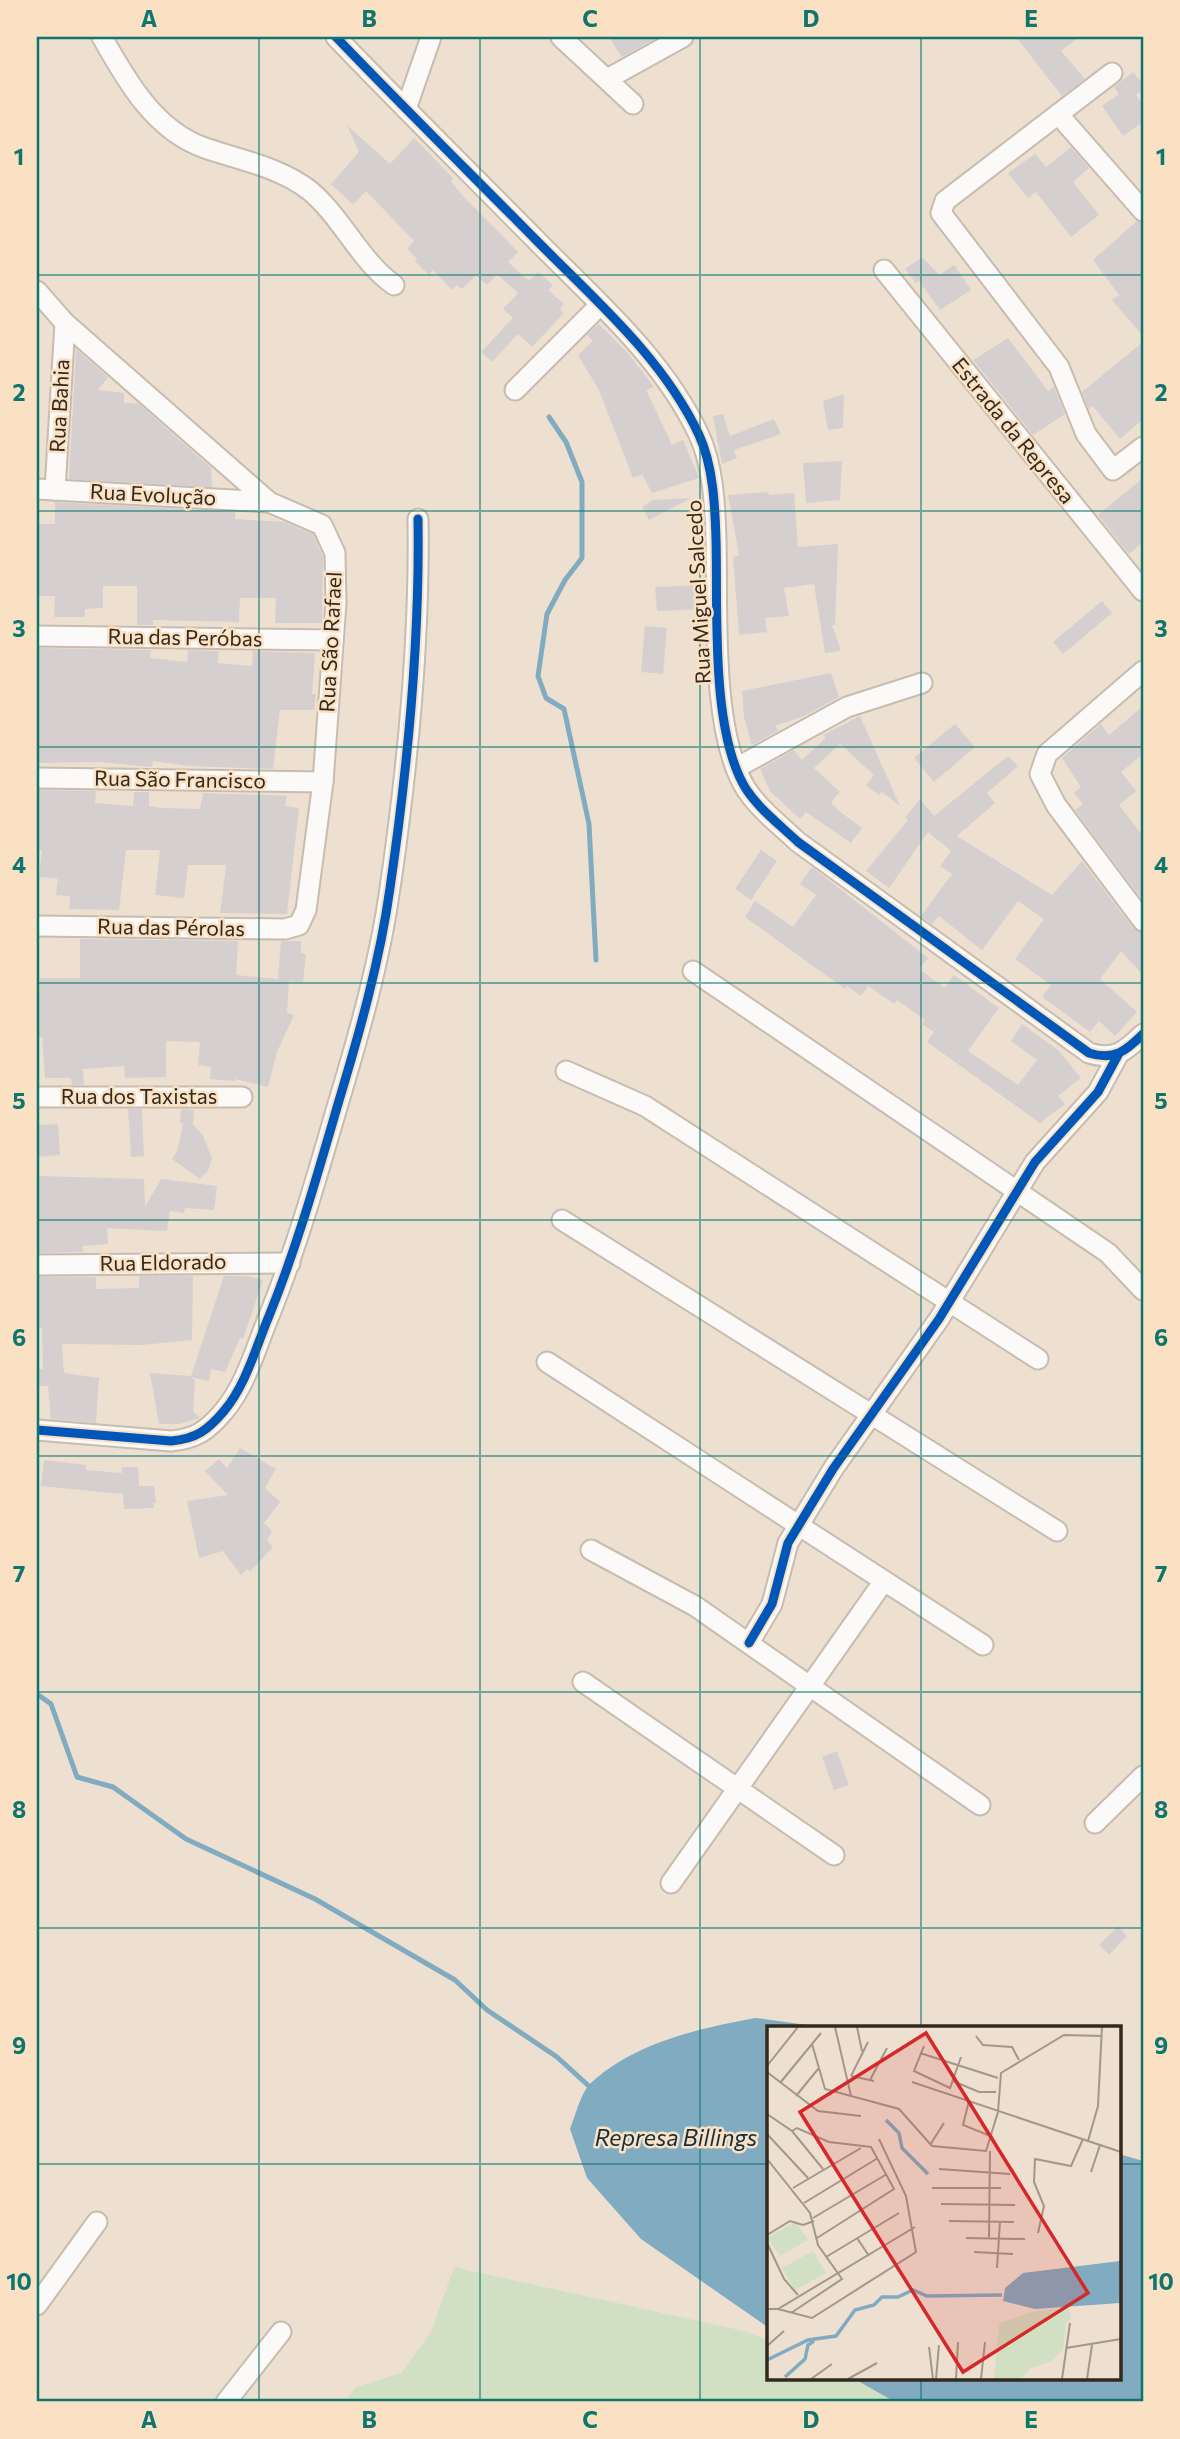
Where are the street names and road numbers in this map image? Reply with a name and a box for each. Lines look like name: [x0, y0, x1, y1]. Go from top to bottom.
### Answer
street label: Estrada da Represa: [948, 352, 1081, 508]
street label: Rua Bahia: [44, 359, 73, 453]
street label: Rua Evolução: [89, 478, 217, 509]
street label: Rua Miguel Salcedo: [680, 499, 715, 685]
street label: Rua São Rafael: [313, 571, 346, 713]
street label: Rua das Peróbas: [107, 623, 263, 650]
street label: Rua São Francisco: [94, 765, 266, 792]
street label: Rua das Pérolas: [97, 913, 245, 940]
street label: Rua dos Taxistas: [61, 1083, 217, 1108]
street label: Rua Eldorado: [99, 1248, 227, 1275]

